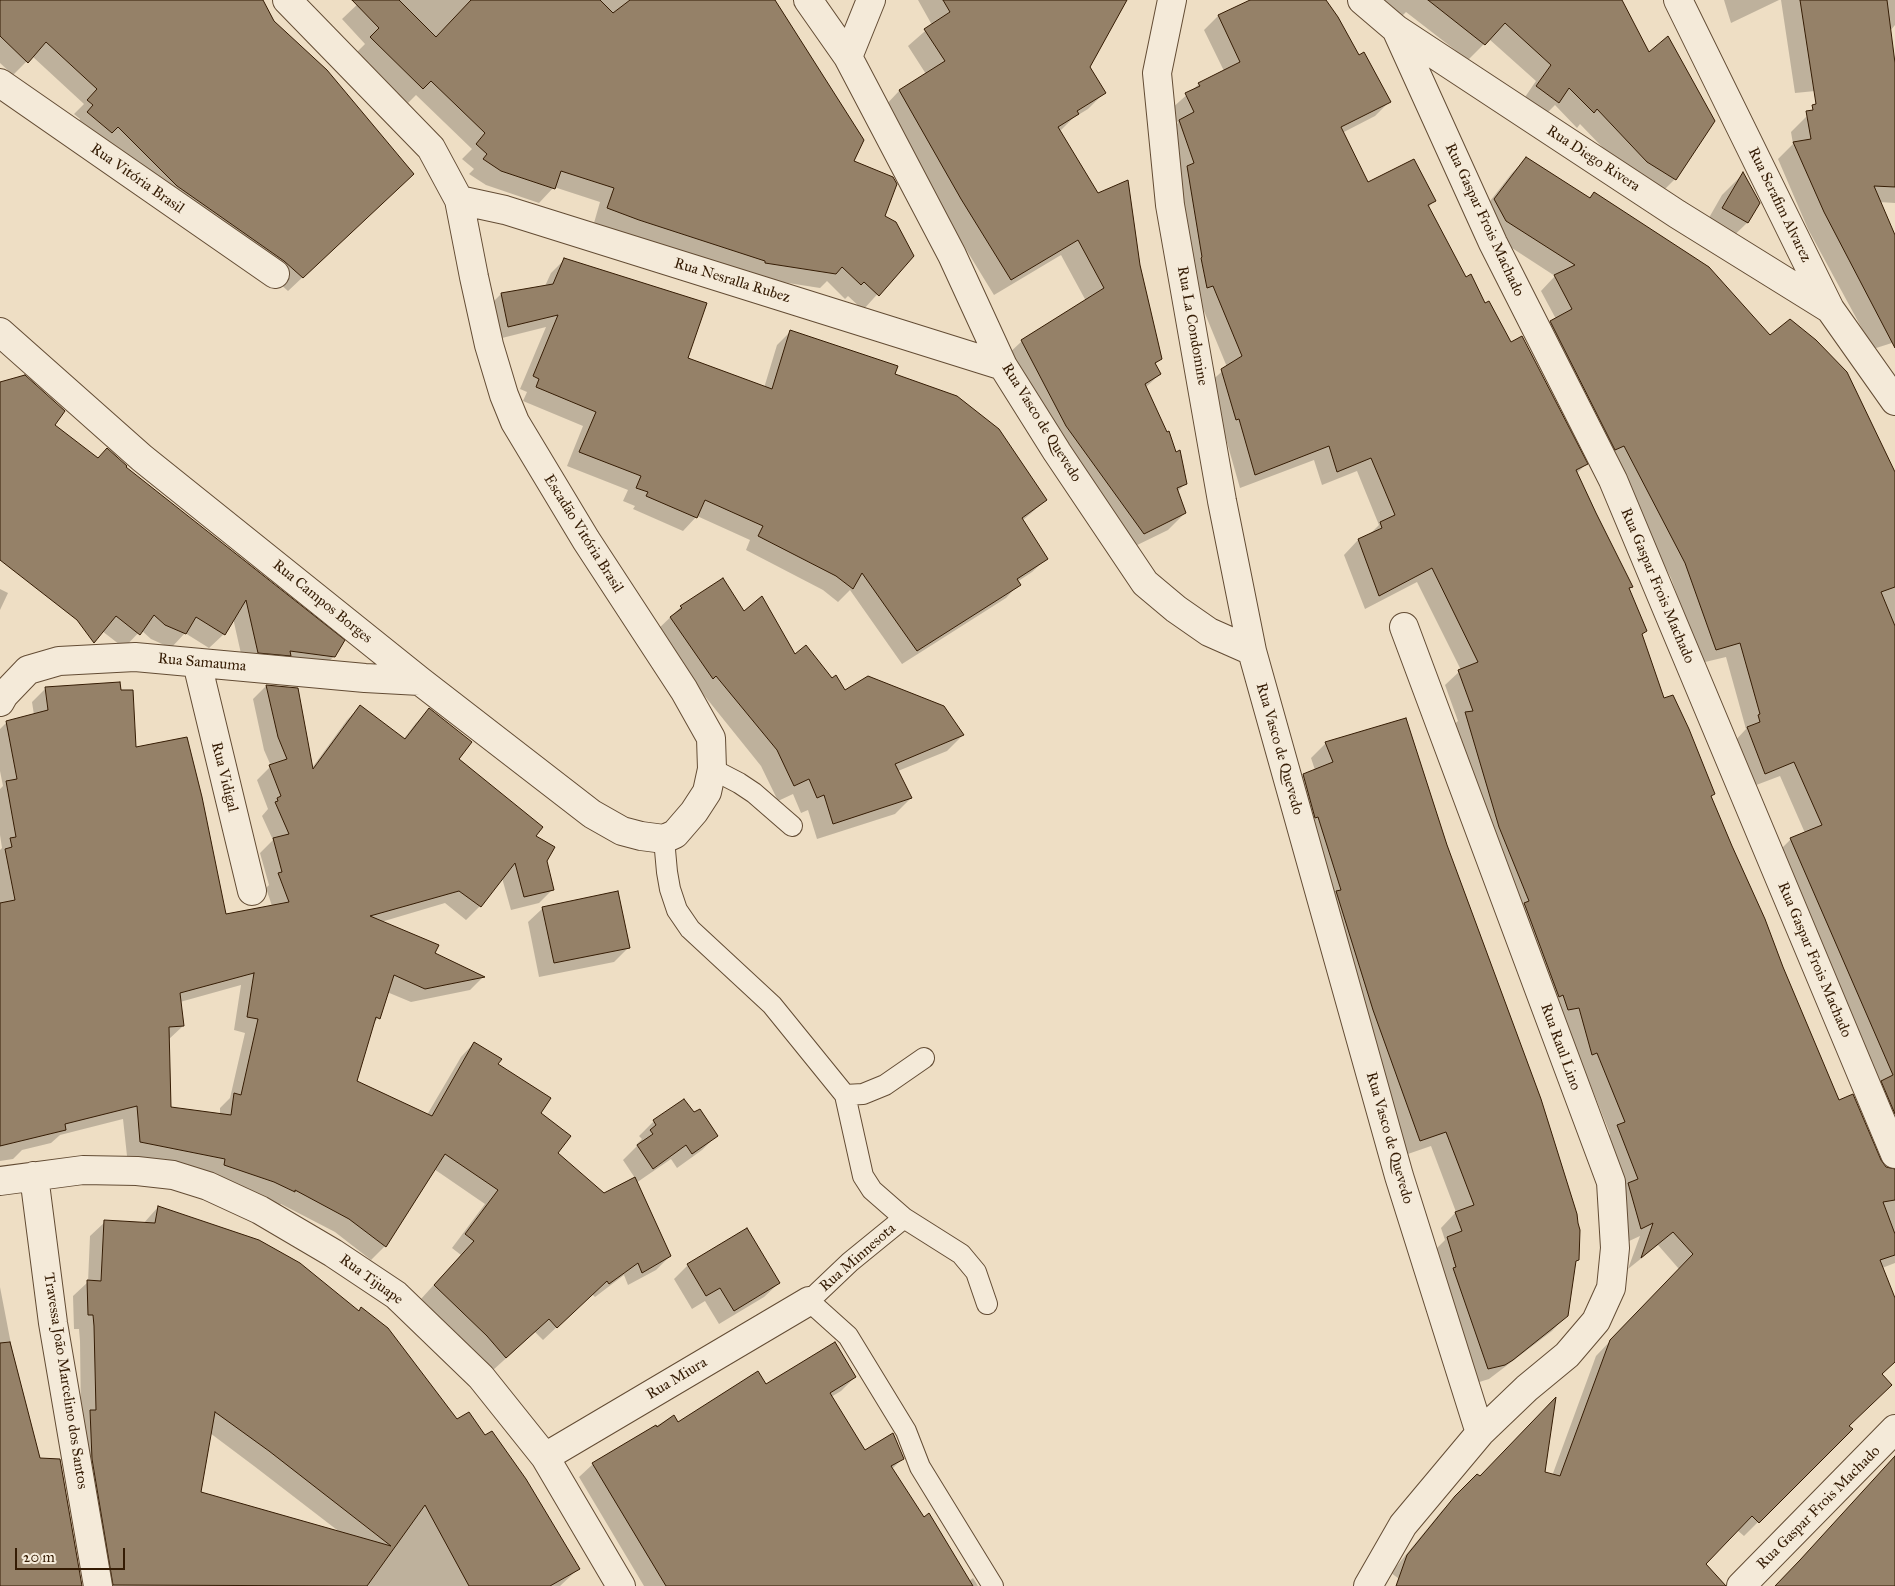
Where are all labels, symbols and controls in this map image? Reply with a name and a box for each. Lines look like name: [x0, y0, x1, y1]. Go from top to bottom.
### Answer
street label: Rua Diego Rivera: [1543, 122, 1643, 196]
street label: Rua Vitória Brasil: [87, 140, 187, 218]
street label: Rua Gaspar Frois Machado: [1441, 141, 1527, 299]
street label: Rua Serafim Alvarez: [1743, 145, 1815, 265]
street label: Rua Nesralla Rubez: [672, 255, 792, 307]
street label: Rua La Condomine: [1173, 265, 1211, 387]
street label: Rua Vasco de Quevedo: [997, 360, 1085, 486]
street label: Escadão Vitória Brasil: [539, 472, 627, 596]
street label: Rua Gaspar Frois Machado: [1616, 506, 1698, 666]
street label: Rua Campos Borges: [269, 556, 375, 648]
street label: Rua Samauma: [157, 650, 247, 676]
street label: Rua Vasco de Quevedo: [1252, 681, 1306, 817]
street label: Rua Vidigal: [207, 740, 241, 814]
street label: Rua Gaspar Frois Machado: [1773, 880, 1855, 1040]
street label: Rua Raul Lino: [1536, 1001, 1584, 1093]
street label: Rua Vasco de Quevedo: [1362, 1070, 1416, 1206]
street label: Rua Minnesota: [816, 1220, 900, 1296]
street label: Rua Tijuape: [336, 1251, 406, 1309]
street label: Travessa João Marcelino dos Santos: [39, 1272, 91, 1490]
street label: Rua Miura: [643, 1354, 711, 1404]
street label: Rua Gaspar Frois Machado: [1754, 1443, 1884, 1573]
scale bar: [18, 1538, 128, 1570]
text: 20 m: [23, 1548, 55, 1566]

